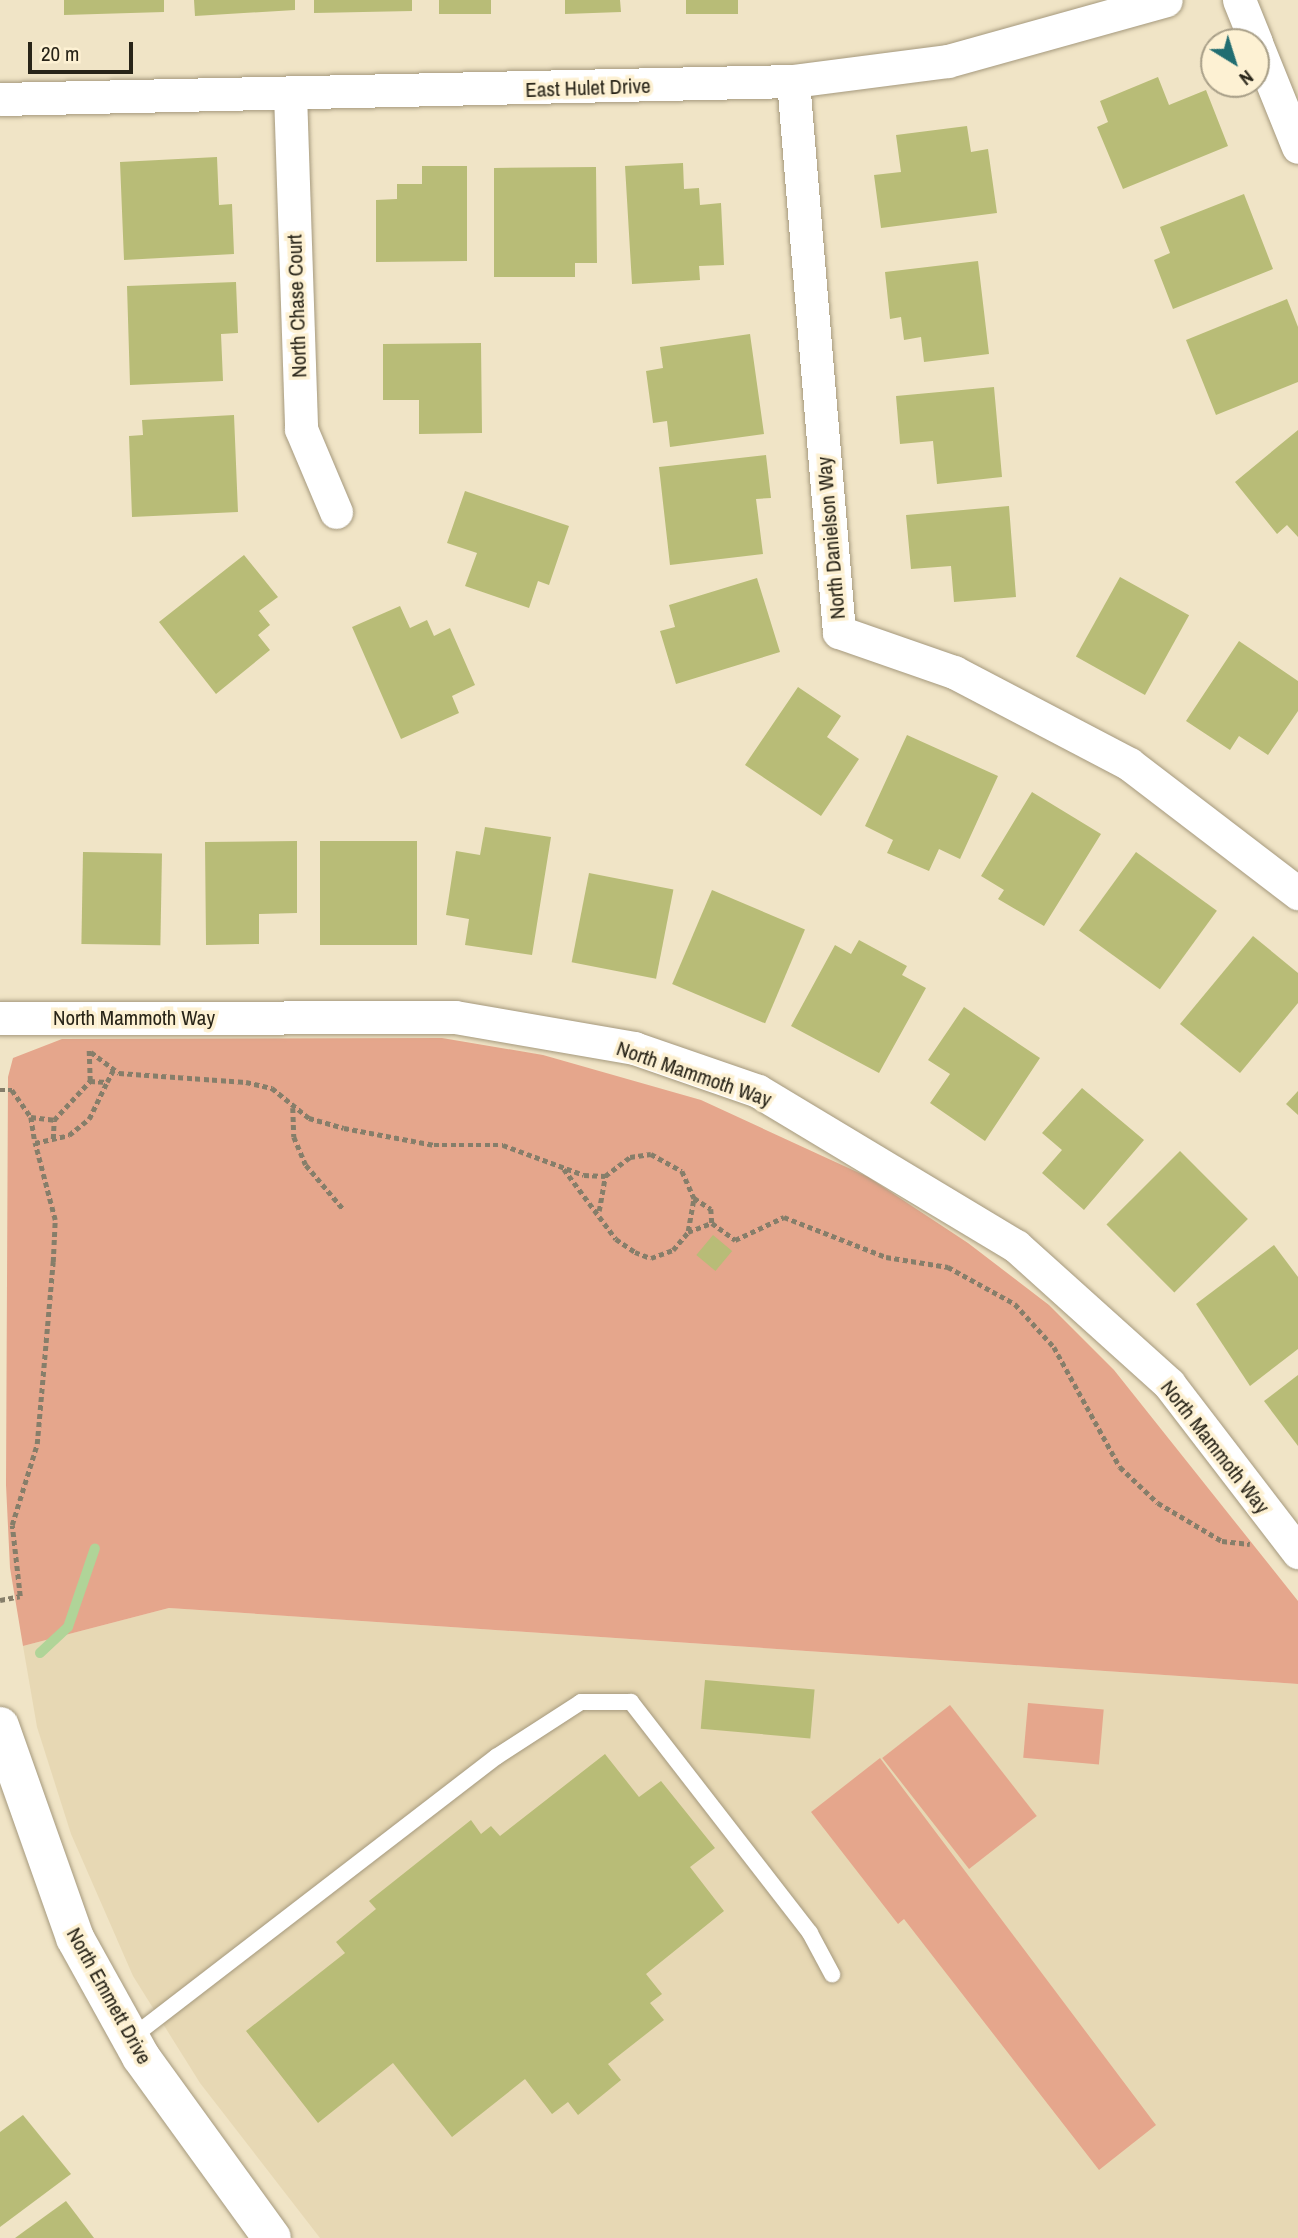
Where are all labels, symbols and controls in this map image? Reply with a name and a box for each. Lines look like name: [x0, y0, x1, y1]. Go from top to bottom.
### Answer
scale bar: [32, 28, 136, 72]
north arrow: [1200, 28, 1270, 98]
text: 20 m: [41, 39, 79, 68]
text: N: [1234, 64, 1259, 92]
street label: East Hulet Drive: [525, 73, 651, 103]
street label: North Chase Court: [282, 234, 312, 378]
street label: North Danielson Way: [811, 456, 851, 620]
street label: North Mammoth Way: [53, 1005, 215, 1031]
street label: North Mammoth Way: [613, 1036, 775, 1112]
street label: North Mammoth Way: [1155, 1375, 1275, 1519]
street label: North Emmett Drive: [61, 1923, 157, 2069]

